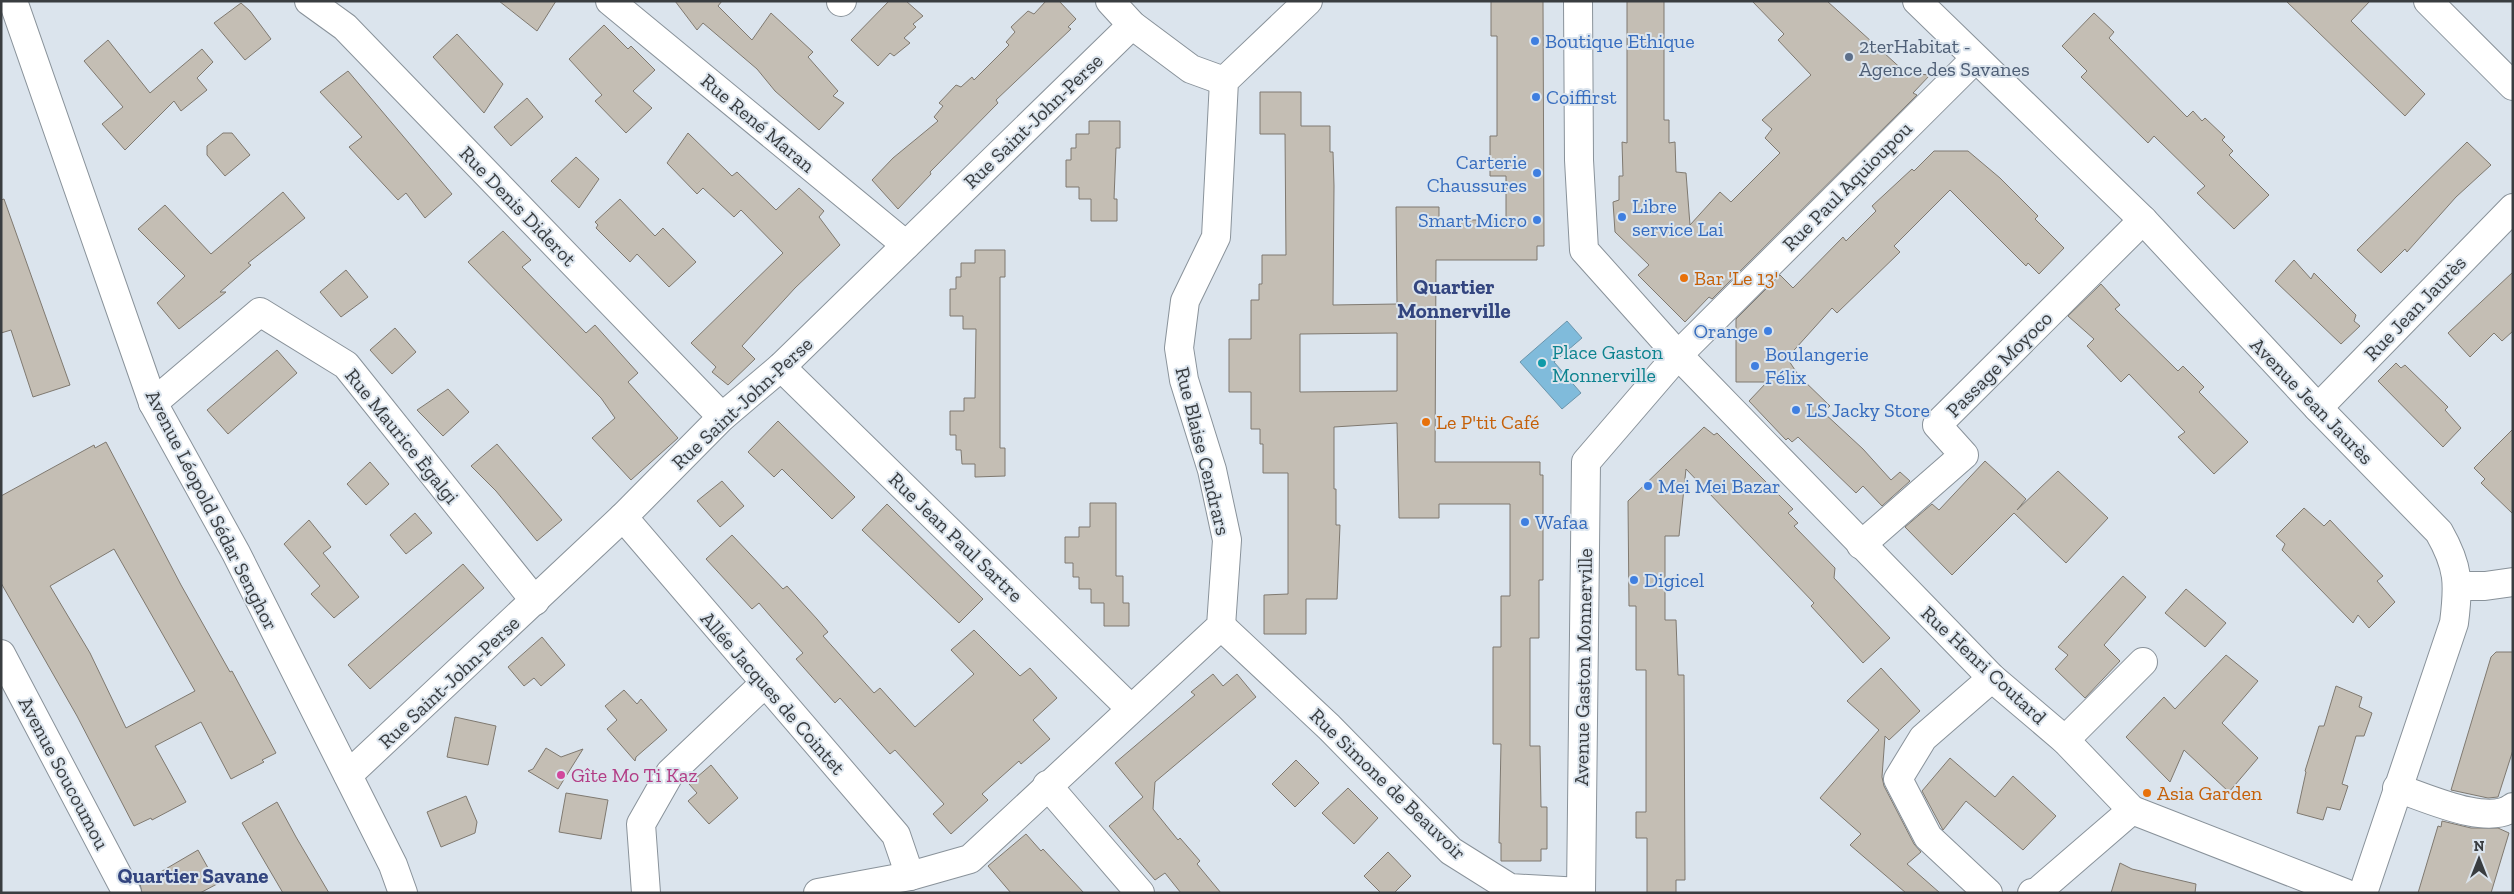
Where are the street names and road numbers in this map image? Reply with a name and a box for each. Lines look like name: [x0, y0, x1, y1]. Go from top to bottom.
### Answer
street label: Rue Saint-John-Perse: [959, 49, 1107, 193]
street label: Rue René Maran: [696, 68, 820, 178]
street label: Rue Paul Aquioupou: [1777, 116, 1917, 256]
street label: Rue Denis Diderot: [455, 141, 582, 271]
street label: Rue Jean Jaurès: [2359, 251, 2471, 365]
street label: Passage Moyoco: [1941, 306, 2057, 422]
street label: Rue Saint-John-Perse: [667, 332, 817, 474]
street label: Avenue Jean Jaurès: [2245, 333, 2379, 469]
street label: Rue Maurice Ègalgi: [340, 363, 464, 509]
street label: Rue Blaise Cendrars: [1170, 364, 1236, 538]
street label: Avenue Léopold Sédar Senghor: [141, 386, 283, 634]
street label: Rue Jean Paul Sartre: [884, 467, 1028, 607]
street label: Avenue Gaston Monnerville: [1569, 548, 1597, 786]
street label: Rue Henri Coutard: [1916, 601, 2052, 729]
street label: Allée Jacques de Cointet: [696, 607, 851, 780]
street label: Rue Saint-John-Perse: [374, 611, 524, 753]
street label: Avenue Soucoumou: [14, 693, 114, 853]
street label: Rue Simone de Beauvoir: [1305, 703, 1471, 865]

